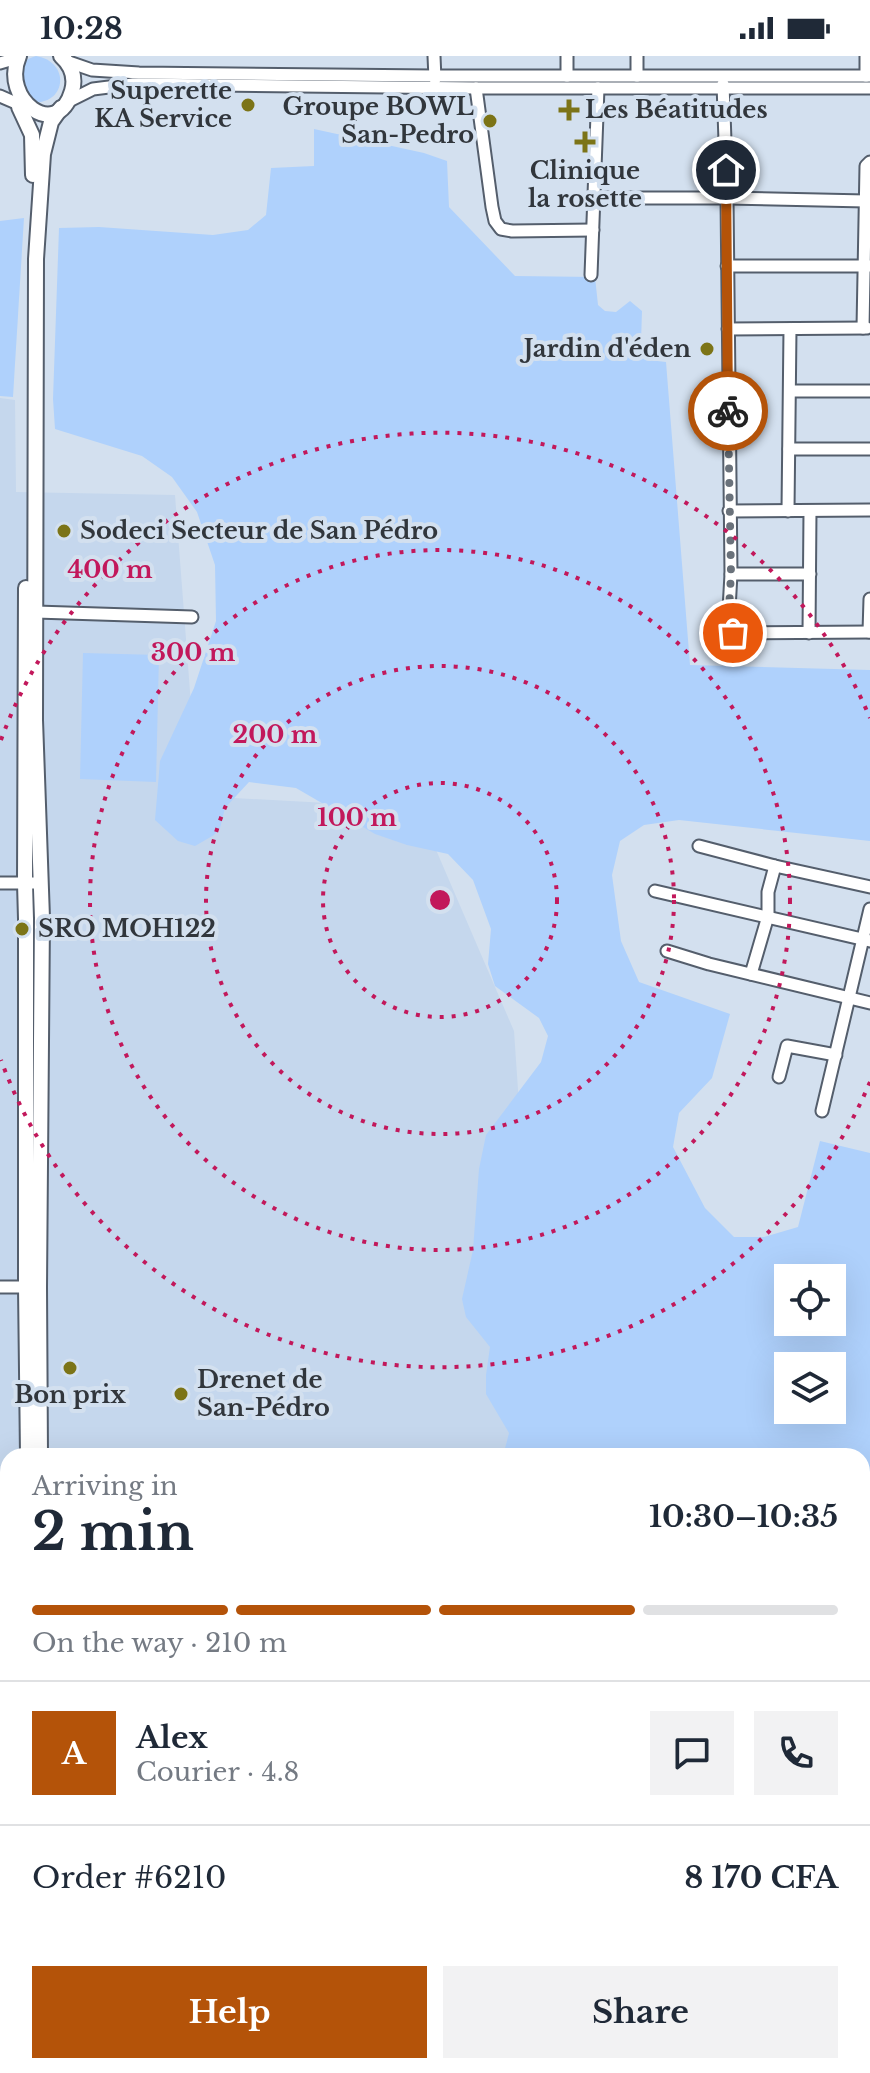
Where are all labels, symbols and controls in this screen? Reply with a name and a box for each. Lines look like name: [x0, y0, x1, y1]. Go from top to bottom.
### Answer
text: 10:28: [40, 10, 123, 47]
place label: Superette KA Service: [94, 76, 232, 133]
place label: Groupe BOWL San-Pedro: [283, 92, 474, 149]
place label: Les Béatitudes: [585, 95, 768, 124]
marker: Superette KA Service: [239, 96, 257, 114]
marker: Les Béatitudes: [560, 101, 578, 119]
marker: Groupe BOWL San-Pedro: [481, 112, 499, 130]
marker: Clinique la rosette: [574, 131, 596, 153]
pin: [692, 136, 760, 204]
icon: home: [704, 148, 748, 192]
place label: Clinique la rosette: [528, 156, 642, 213]
place label: Jardin d'éden: [519, 334, 692, 363]
marker: Jardin d'éden: [698, 340, 716, 358]
courier: [688, 371, 768, 451]
icon: bike: [706, 389, 750, 433]
place label: Sodeci Secteur de San Pédro: [80, 516, 438, 545]
marker: Sodeci Secteur de San Pédro: [55, 522, 73, 540]
text: 400 m: [67, 555, 153, 584]
pin: [699, 599, 767, 667]
icon: bag: [711, 611, 755, 655]
text: 300 m: [151, 638, 236, 667]
text: 200 m: [233, 720, 318, 749]
text: 100 m: [317, 803, 397, 832]
centre of rings: [426, 886, 454, 914]
place label: SRO MOH122: [38, 914, 216, 943]
marker: SRO MOH122: [13, 920, 31, 938]
map controls: [774, 1264, 846, 1424]
button: locate: [774, 1264, 846, 1336]
button: layers: [774, 1352, 846, 1424]
marker: Bon prix: [61, 1359, 79, 1377]
place label: Drenet de San-Pédro: [197, 1365, 330, 1422]
place label: Bon prix: [14, 1380, 126, 1409]
marker: Drenet de San-Pédro: [172, 1385, 190, 1403]
text: Arriving in: [32, 1470, 178, 1502]
text: 10:30–10:35: [649, 1498, 838, 1535]
text: 2 min: [32, 1500, 194, 1564]
text: On the way · 210 m: [32, 1627, 287, 1659]
button: chat: [650, 1711, 734, 1795]
button: phone: [754, 1711, 838, 1795]
text: Alex: [136, 1719, 208, 1756]
text: A: [62, 1735, 86, 1772]
text: Courier · 4.8: [136, 1756, 299, 1788]
text: Order #6210: [32, 1859, 227, 1896]
text: 8 170 CFA: [684, 1859, 838, 1896]
button: Help: [32, 1966, 427, 2058]
button: Share: [443, 1966, 838, 2058]

